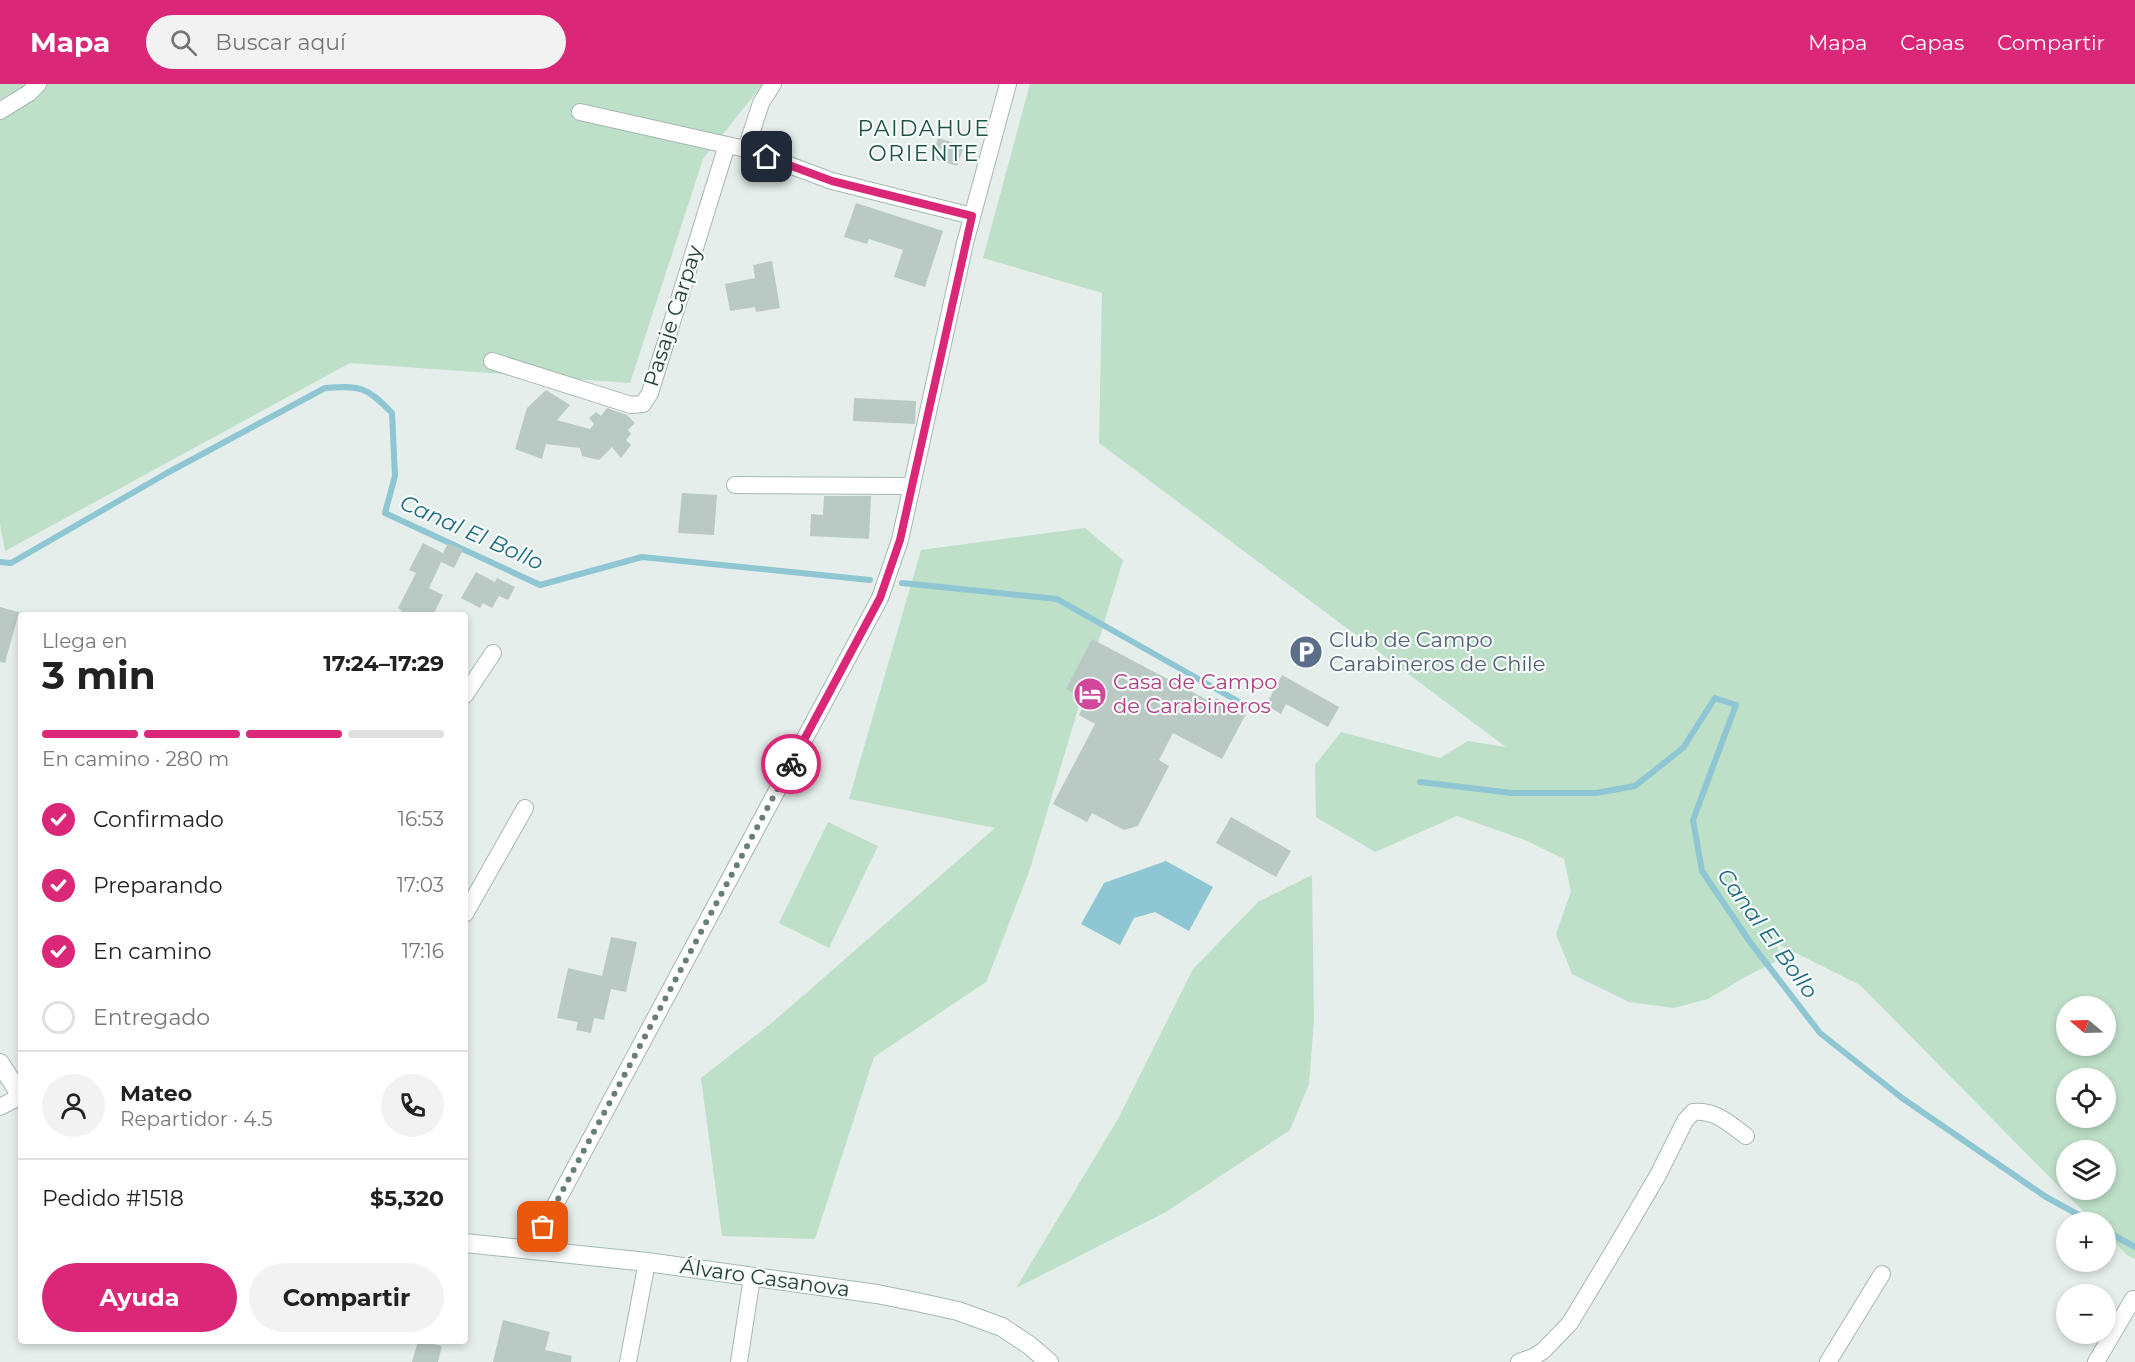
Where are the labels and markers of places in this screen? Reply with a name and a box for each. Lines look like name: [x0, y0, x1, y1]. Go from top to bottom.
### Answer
pin: [741, 131, 792, 182]
place label: Club de Campo Carabineros de Chile: [1329, 627, 1545, 676]
parking icon: Club de Campo Carabineros de Chile: [1288, 634, 1324, 670]
place label: Casa de Campo de Carabineros: [1113, 669, 1277, 718]
hotel icon: Casa de Campo de Carabineros: [1072, 676, 1108, 712]
pin: [517, 1201, 568, 1252]

